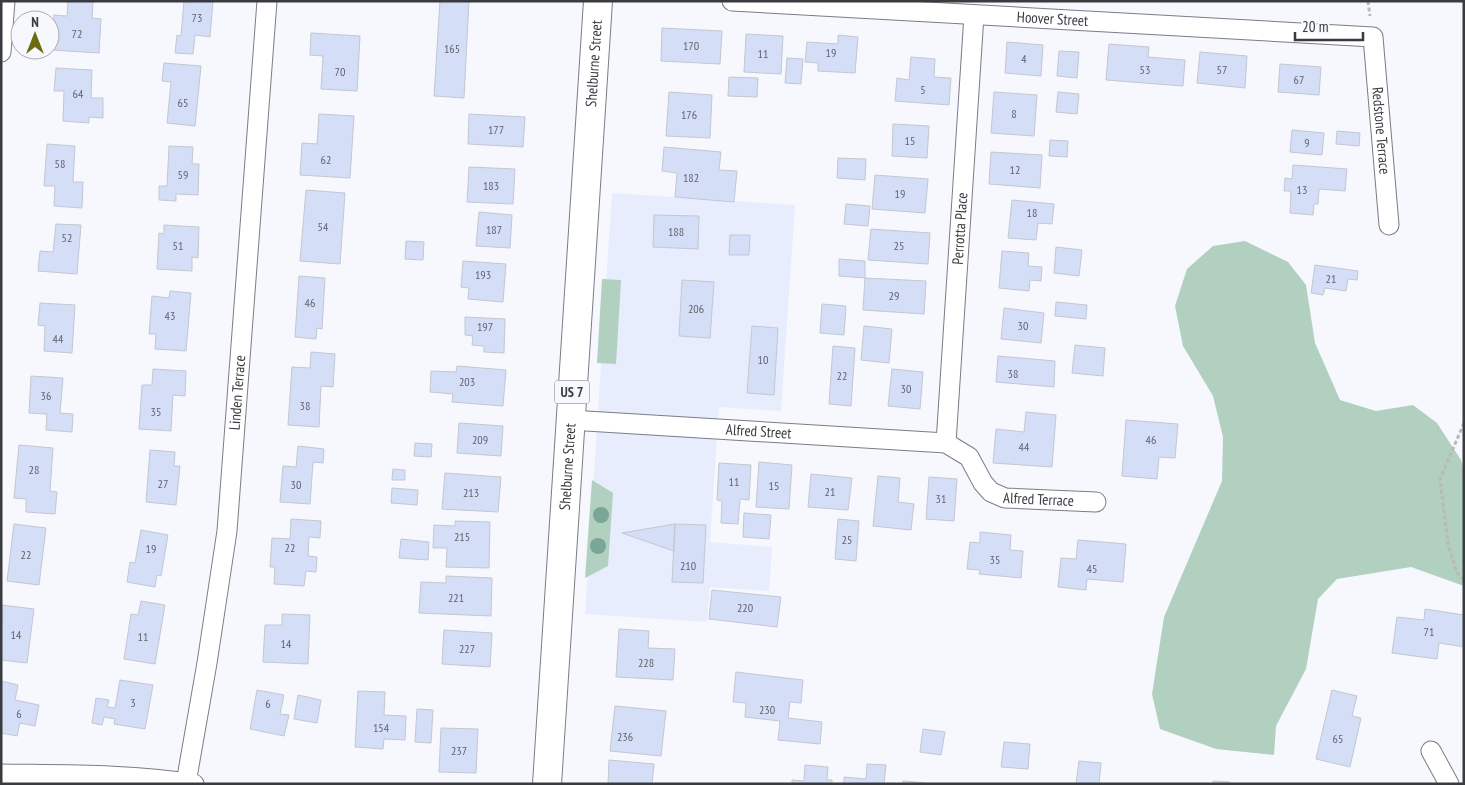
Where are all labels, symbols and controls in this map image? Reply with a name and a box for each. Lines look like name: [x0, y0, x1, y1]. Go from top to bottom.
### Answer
street label: Hoover Street: [1016, 7, 1089, 30]
north arrow: [10, 10, 60, 60]
house number: 73: [192, 10, 202, 25]
scale bar: [1295, 10, 1362, 42]
text: N: [31, 13, 39, 31]
text: 20 m: [1302, 17, 1328, 36]
street label: Shelburne Street: [581, 19, 606, 108]
house number: 72: [72, 26, 82, 41]
house number: 170: [683, 38, 699, 53]
house number: 165: [444, 41, 460, 56]
house number: 19: [826, 45, 836, 60]
house number: 11: [758, 46, 768, 61]
house number: 4: [1021, 51, 1027, 66]
house number: 53: [1140, 62, 1150, 77]
house number: 57: [1217, 62, 1227, 77]
house number: 70: [335, 64, 345, 79]
house number: 67: [1294, 72, 1304, 87]
house number: 5: [920, 82, 926, 97]
house number: 64: [73, 86, 84, 101]
street label: Redstone Terrace: [1368, 86, 1395, 175]
house number: 65: [178, 95, 188, 110]
house number: 8: [1011, 106, 1017, 121]
house number: 176: [681, 107, 697, 122]
house number: 177: [488, 122, 504, 137]
house number: 15: [905, 133, 915, 148]
house number: 9: [1304, 135, 1310, 150]
house number: 62: [321, 152, 331, 167]
house number: 58: [55, 156, 65, 171]
house number: 12: [1010, 162, 1020, 177]
house number: 59: [178, 167, 188, 182]
house number: 182: [683, 170, 699, 185]
house number: 183: [483, 178, 499, 193]
house number: 13: [1297, 182, 1307, 197]
house number: 19: [895, 186, 905, 201]
street label: Perrotta Place: [948, 192, 971, 265]
house number: 18: [1027, 205, 1037, 220]
house number: 54: [318, 219, 329, 234]
house number: 187: [486, 222, 502, 237]
house number: 188: [668, 224, 684, 239]
house number: 52: [62, 230, 72, 245]
house number: 51: [173, 238, 183, 253]
house number: 25: [894, 238, 904, 253]
house number: 193: [475, 267, 491, 282]
house number: 21: [1326, 271, 1336, 286]
house number: 29: [889, 288, 899, 303]
house number: 46: [305, 295, 315, 310]
house number: 206: [688, 301, 704, 316]
house number: 43: [165, 308, 175, 323]
house number: 30: [1018, 318, 1028, 333]
house number: 197: [477, 319, 493, 334]
house number: 44: [53, 331, 64, 346]
house number: 10: [758, 352, 768, 367]
street label: Linden Terrace: [225, 355, 249, 431]
house number: 38: [1008, 366, 1018, 381]
house number: 22: [837, 368, 847, 383]
house number: 203: [459, 374, 475, 389]
road number: US 7: [554, 381, 590, 404]
house number: 30: [901, 381, 911, 396]
house number: 36: [41, 388, 51, 403]
house number: 38: [300, 398, 310, 413]
house number: 35: [151, 404, 161, 419]
street label: Alfred Street: [725, 420, 792, 443]
street label: Shelburne Street: [555, 423, 579, 511]
house number: 209: [472, 432, 488, 447]
house number: 46: [1146, 432, 1156, 447]
house number: 44: [1019, 439, 1030, 454]
house number: 28: [29, 462, 39, 477]
house number: 11: [729, 474, 739, 489]
house number: 27: [158, 476, 168, 491]
house number: 30: [291, 477, 301, 492]
house number: 15: [769, 478, 779, 493]
house number: 21: [825, 484, 835, 499]
house number: 213: [463, 485, 479, 500]
street label: Alfred Terrace: [1003, 488, 1074, 510]
house number: 31: [936, 491, 946, 506]
house number: 215: [454, 529, 470, 544]
house number: 25: [842, 532, 852, 547]
house number: 22: [285, 540, 295, 555]
house number: 19: [146, 541, 156, 556]
house number: 22: [21, 547, 31, 562]
house number: 35: [990, 552, 1000, 567]
house number: 210: [680, 558, 696, 573]
house number: 45: [1087, 561, 1097, 576]
house number: 221: [448, 590, 464, 605]
house number: 220: [737, 600, 753, 615]
house number: 71: [1424, 624, 1434, 639]
house number: 14: [11, 627, 22, 642]
house number: 11: [138, 629, 148, 644]
house number: 14: [281, 636, 292, 651]
house number: 227: [459, 641, 475, 656]
house number: 228: [638, 655, 654, 670]
house number: 3: [130, 695, 136, 710]
house number: 6: [265, 696, 271, 711]
house number: 230: [759, 702, 775, 717]
house number: 6: [16, 706, 22, 721]
house number: 154: [373, 720, 390, 735]
house number: 236: [617, 729, 633, 744]
house number: 65: [1333, 731, 1343, 746]
house number: 237: [451, 743, 467, 758]

